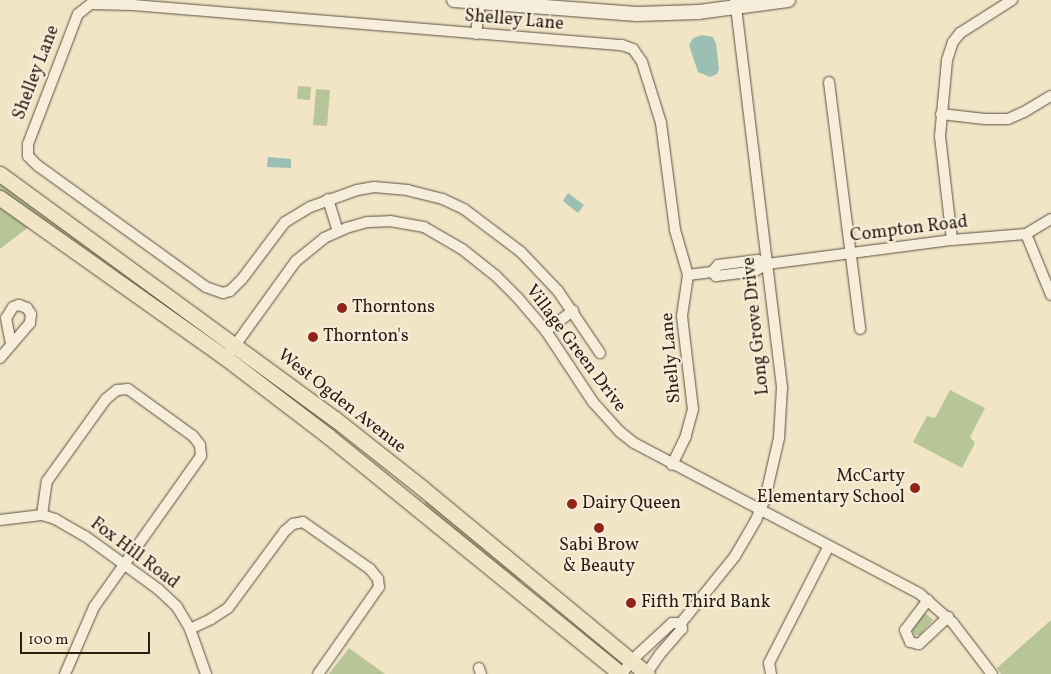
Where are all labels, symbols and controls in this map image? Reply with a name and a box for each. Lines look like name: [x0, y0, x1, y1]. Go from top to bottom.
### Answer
street label: Shelley Lane: [463, 6, 565, 36]
street label: Shelley Lane: [9, 22, 65, 124]
street label: Compton Road: [849, 212, 969, 248]
street label: Long Grove Drive: [739, 256, 775, 396]
street label: Village Green Drive: [520, 281, 630, 417]
place label: Thorntons: [352, 297, 435, 319]
marker: Thorntons: [336, 302, 348, 314]
street label: Shelly Lane: [657, 311, 687, 405]
place label: Thornton's: [323, 326, 409, 348]
marker: Thornton's: [307, 331, 319, 343]
street label: West Ogden Avenue: [272, 345, 410, 459]
place label: McCarty Elementary School: [756, 467, 905, 509]
marker: McCarty Elementary School: [909, 482, 921, 494]
place label: Dairy Queen: [582, 493, 682, 515]
marker: Dairy Queen: [566, 498, 578, 510]
street label: Fox Hill Road: [85, 514, 183, 594]
marker: Sabi Brow & Beauty: [593, 522, 605, 534]
place label: Sabi Brow & Beauty: [559, 536, 639, 578]
place label: Fifth Third Bank: [641, 592, 771, 614]
marker: Fifth Third Bank: [625, 597, 637, 609]
scale bar: [22, 622, 152, 654]
text: 100 m: [28, 630, 68, 651]

